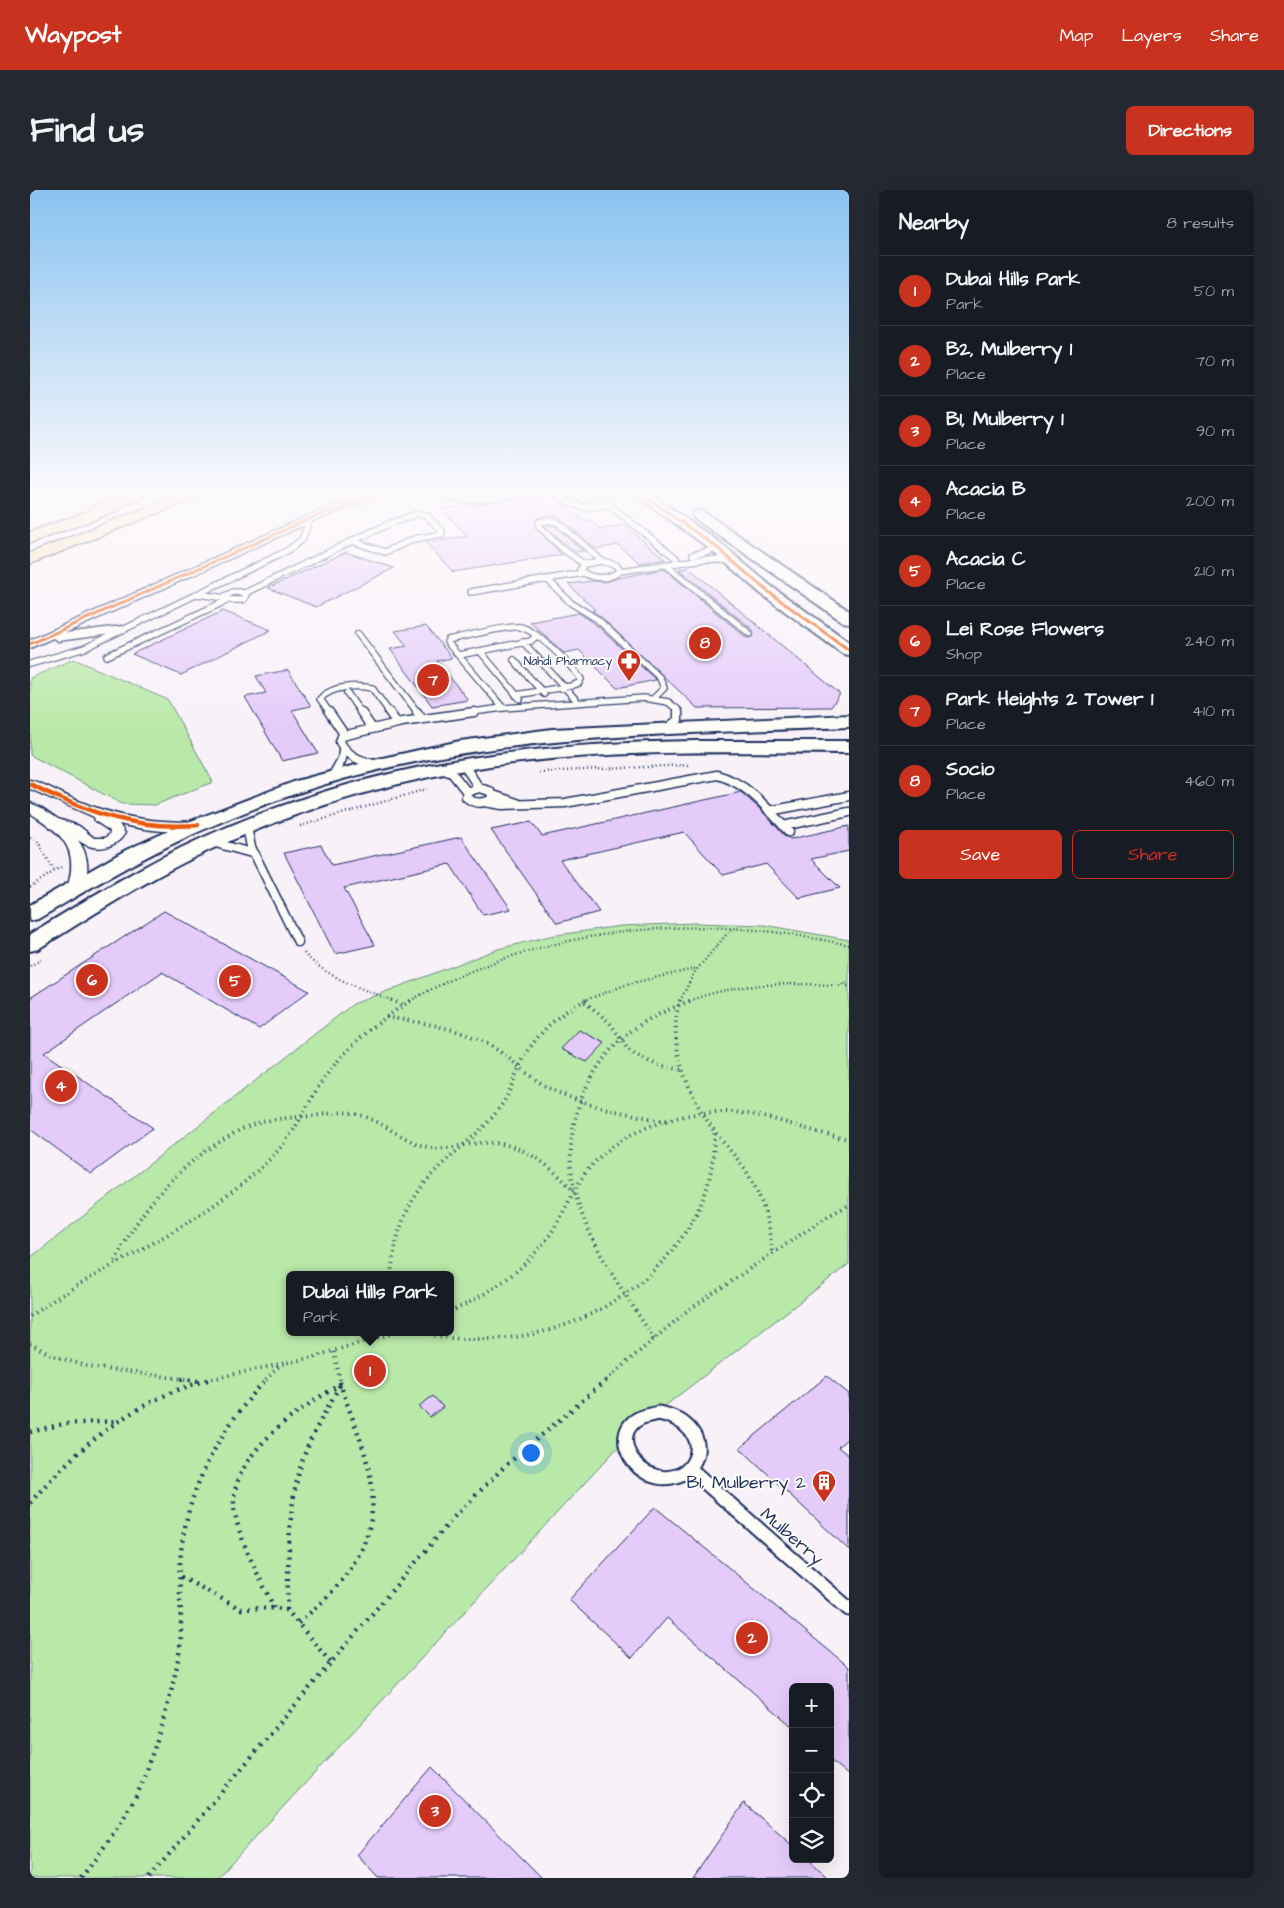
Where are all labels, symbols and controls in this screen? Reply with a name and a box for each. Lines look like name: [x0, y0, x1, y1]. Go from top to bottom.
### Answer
text: Waypost: [25, 18, 122, 52]
text: Map: [1059, 23, 1093, 48]
text: Layers: [1121, 23, 1182, 48]
text: Share: [1210, 23, 1259, 48]
text: Find us: [30, 106, 144, 155]
button: Directions: [1126, 106, 1254, 155]
text: Nearby: [899, 208, 969, 237]
text: 8 results: [1167, 212, 1234, 234]
text: Dubai Hills Park: [946, 266, 1080, 293]
text: 1: [914, 280, 916, 302]
text: 50 m: [1194, 280, 1234, 302]
text: Park: [946, 293, 983, 315]
text: B2, Mulberry 1: [946, 336, 1072, 363]
text: 2: [910, 350, 920, 372]
text: 70 m: [1195, 350, 1234, 372]
text: Place: [946, 363, 986, 385]
text: B1, Mulberry 1: [946, 406, 1064, 433]
text: 3: [911, 420, 919, 442]
text: 90 m: [1196, 420, 1234, 442]
text: Place: [946, 433, 986, 455]
text: Acacia B: [946, 476, 1026, 503]
text: 4: [910, 490, 920, 512]
text: 200 m: [1186, 490, 1234, 512]
text: Place: [946, 503, 986, 525]
text: Acacia C: [946, 546, 1026, 573]
text: 5: [909, 560, 921, 582]
text: 210 m: [1194, 560, 1234, 582]
text: Place: [946, 573, 986, 595]
text: Lei Rose Flowers: [946, 616, 1104, 643]
pin: 8: [689, 624, 721, 662]
text: 6: [910, 630, 920, 652]
text: 240 m: [1185, 630, 1234, 652]
text: Shop: [946, 643, 982, 665]
pharmacy icon: Nahdi Pharmacy: [616, 648, 642, 682]
place label: Nahdi Pharmacy: [524, 653, 612, 671]
pin: 7: [417, 661, 449, 699]
text: Park Heights 2 Tower 1: [946, 686, 1153, 713]
text: 7: [910, 700, 920, 722]
text: 410 m: [1192, 700, 1234, 722]
text: Place: [946, 713, 986, 735]
text: Socio: [946, 756, 994, 783]
text: 8: [910, 770, 920, 792]
text: 460 m: [1184, 770, 1234, 792]
text: Place: [946, 783, 986, 805]
button: Save: [899, 830, 1062, 879]
button: Share: [1072, 830, 1234, 879]
pin: 6: [76, 961, 108, 999]
pin: 5: [219, 962, 251, 1000]
pin: 4: [45, 1067, 77, 1105]
popup: [286, 1271, 454, 1336]
text: Dubai Hills Park: [303, 1279, 437, 1306]
text: Park: [303, 1306, 340, 1328]
pin: 1: [354, 1352, 386, 1390]
your location: [518, 1440, 544, 1466]
building icon: B1, Mulberry 2: [811, 1469, 837, 1503]
place label: B1, Mulberry 2: [687, 1470, 807, 1496]
street label: Mulberry: [754, 1502, 829, 1572]
pin: 2: [736, 1619, 768, 1657]
map controls: [789, 1683, 834, 1863]
button: +: [789, 1683, 834, 1728]
button: −: [789, 1728, 834, 1773]
button: locate: [789, 1773, 834, 1818]
pin: 3: [419, 1792, 451, 1830]
button: layers: [789, 1818, 834, 1863]

